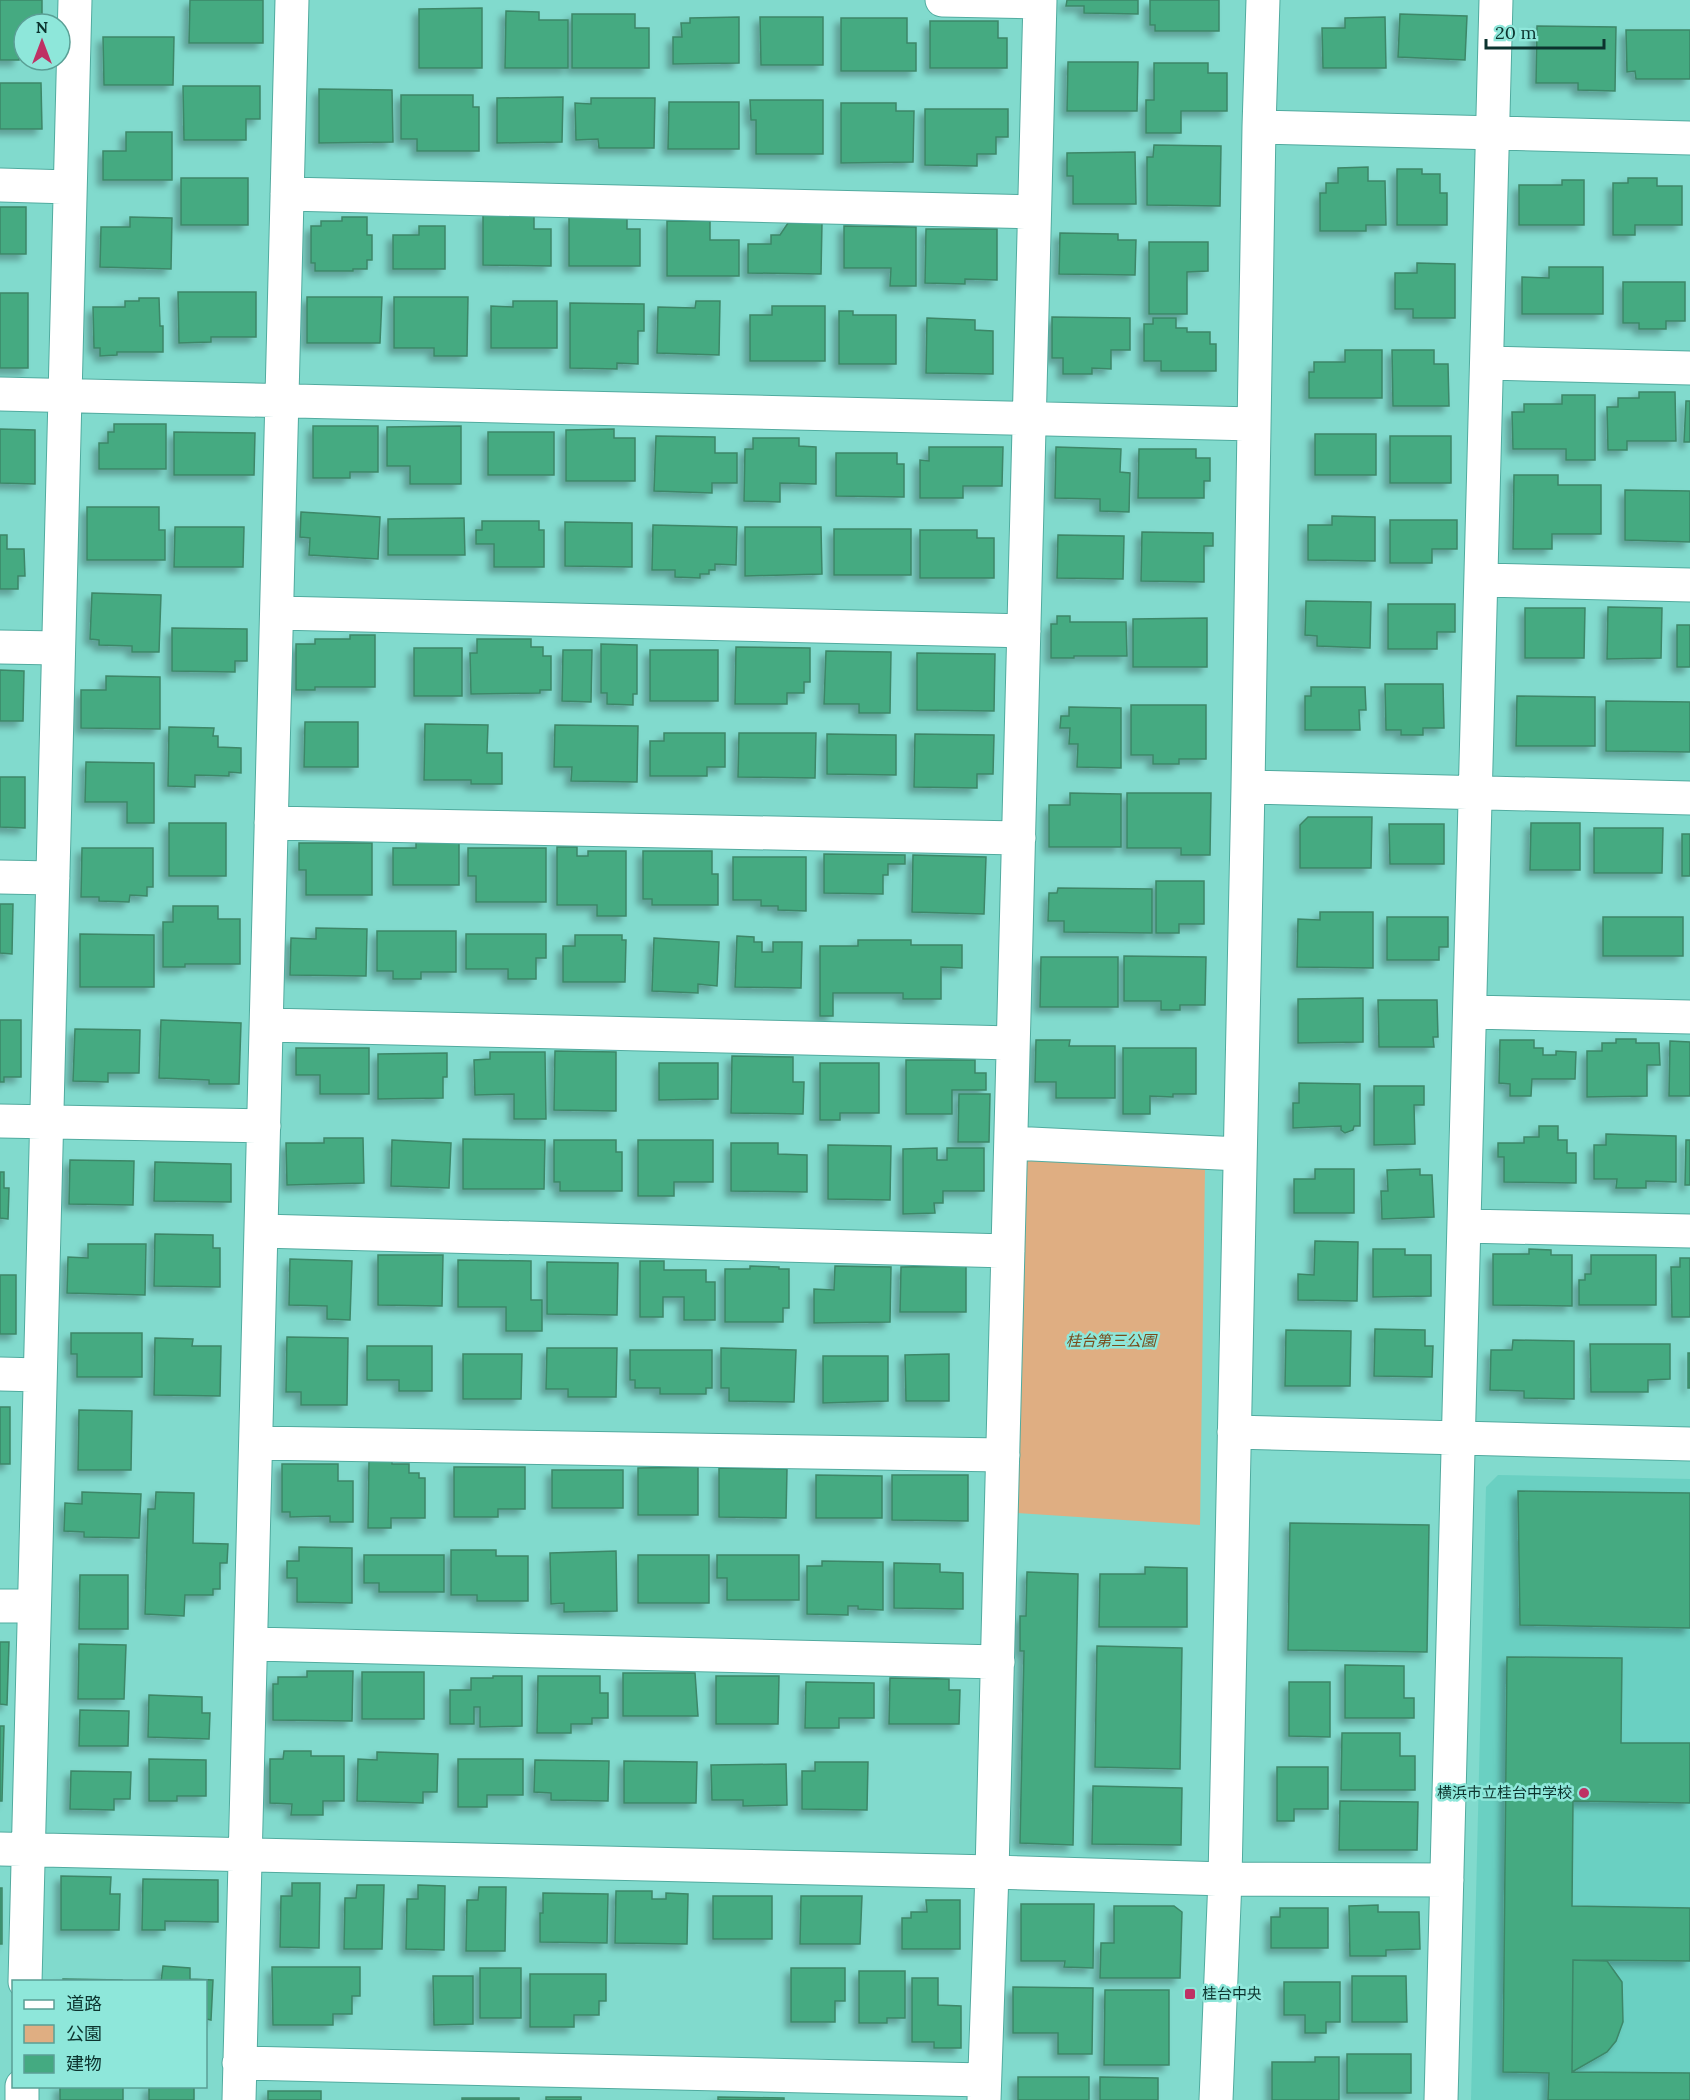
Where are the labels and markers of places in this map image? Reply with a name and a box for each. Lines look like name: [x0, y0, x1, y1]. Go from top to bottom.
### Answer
place label: 横浜市立桂台中学校: [1437, 1783, 1572, 1802]
marker: 横浜市立桂台中学校: [1577, 1786, 1591, 1800]
place label: 桂台中央: [1202, 1984, 1262, 2003]
marker: 桂台中央: [1183, 1987, 1197, 2001]

